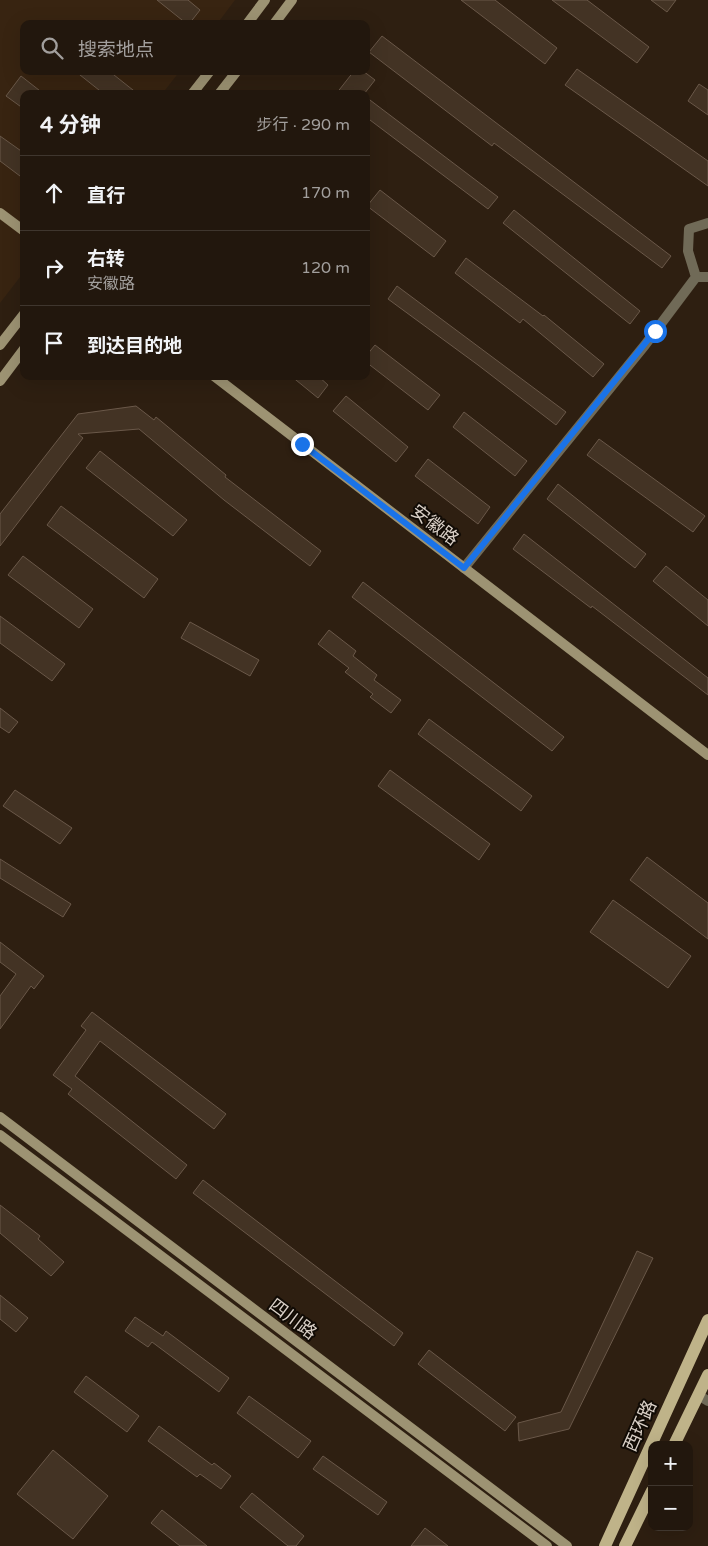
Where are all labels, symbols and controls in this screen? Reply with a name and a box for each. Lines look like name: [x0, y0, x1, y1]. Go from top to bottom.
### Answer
search box: [20, 20, 370, 75]
icon: search: [38, 34, 66, 62]
text: 搜索地点: [78, 39, 154, 61]
text: 4 分钟: [40, 113, 101, 138]
text: 步行 · 290 m: [257, 115, 350, 135]
icon: ahead: [40, 179, 68, 207]
text: 170 m: [301, 183, 350, 203]
text: 直行: [87, 185, 125, 207]
text: 右转: [87, 248, 125, 270]
icon: right: [40, 254, 68, 282]
text: 120 m: [301, 258, 350, 278]
text: 安徽路: [87, 274, 135, 294]
route start: [644, 320, 667, 343]
icon: arrive: [40, 329, 68, 357]
text: 到达目的地: [87, 335, 182, 357]
route end: [291, 433, 314, 456]
street label: 安徽路: [407, 500, 463, 550]
street label: 四川路: [265, 1294, 321, 1344]
street label: 西环路: [619, 1397, 661, 1455]
map controls: [648, 1441, 693, 1531]
button: +: [648, 1441, 693, 1486]
button: −: [648, 1486, 693, 1531]

